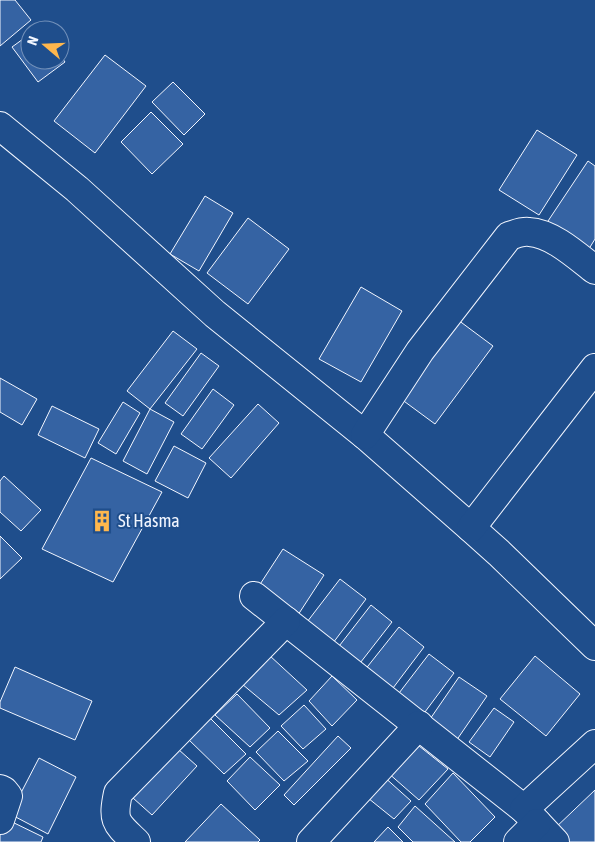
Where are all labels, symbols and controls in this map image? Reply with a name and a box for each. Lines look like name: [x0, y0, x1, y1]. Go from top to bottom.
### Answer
north arrow: [20, 20, 70, 70]
text: N: [24, 34, 42, 47]
building icon: St Hasma: [89, 508, 115, 534]
place label: St Hasma: [118, 510, 180, 531]

